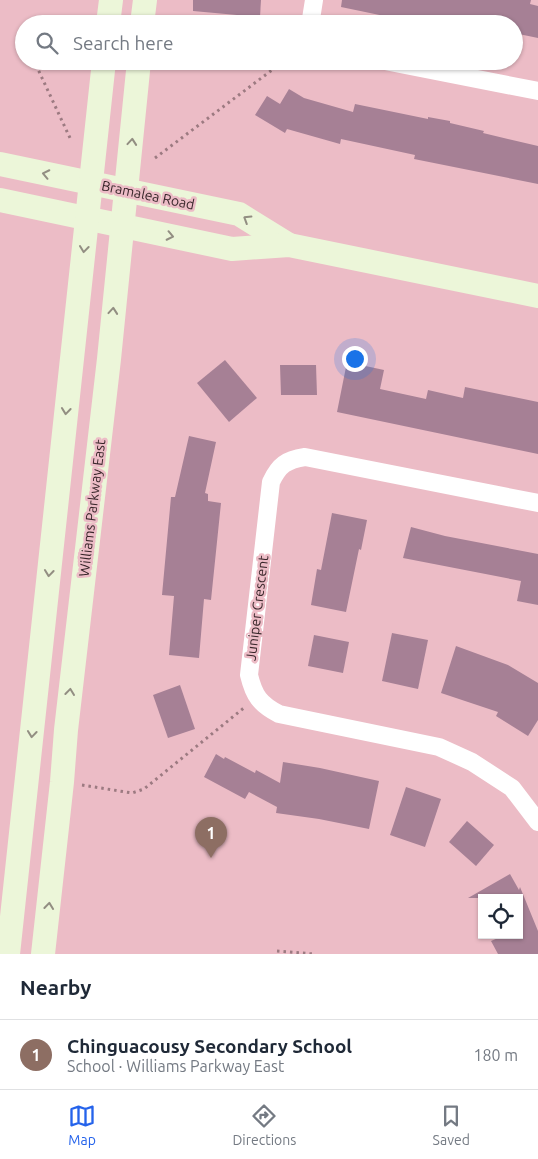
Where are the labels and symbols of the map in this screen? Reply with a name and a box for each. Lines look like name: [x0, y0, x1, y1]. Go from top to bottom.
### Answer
one-way arrow: [126, 138, 137, 146]
one-way arrow: [41, 169, 50, 180]
street label: Bramalea Road: [100, 177, 196, 213]
one-way arrow: [244, 216, 253, 226]
one-way arrow: [166, 231, 175, 241]
one-way arrow: [79, 246, 90, 254]
one-way arrow: [108, 307, 119, 315]
your location: [342, 346, 368, 372]
one-way arrow: [61, 407, 72, 415]
street label: Williams Parkway East: [76, 438, 108, 578]
street label: Juniper Crescent: [243, 554, 271, 662]
one-way arrow: [44, 569, 55, 577]
one-way arrow: [64, 687, 75, 695]
one-way arrow: [27, 730, 38, 738]
pin: 1: [195, 817, 227, 858]
one-way arrow: [43, 901, 54, 909]

